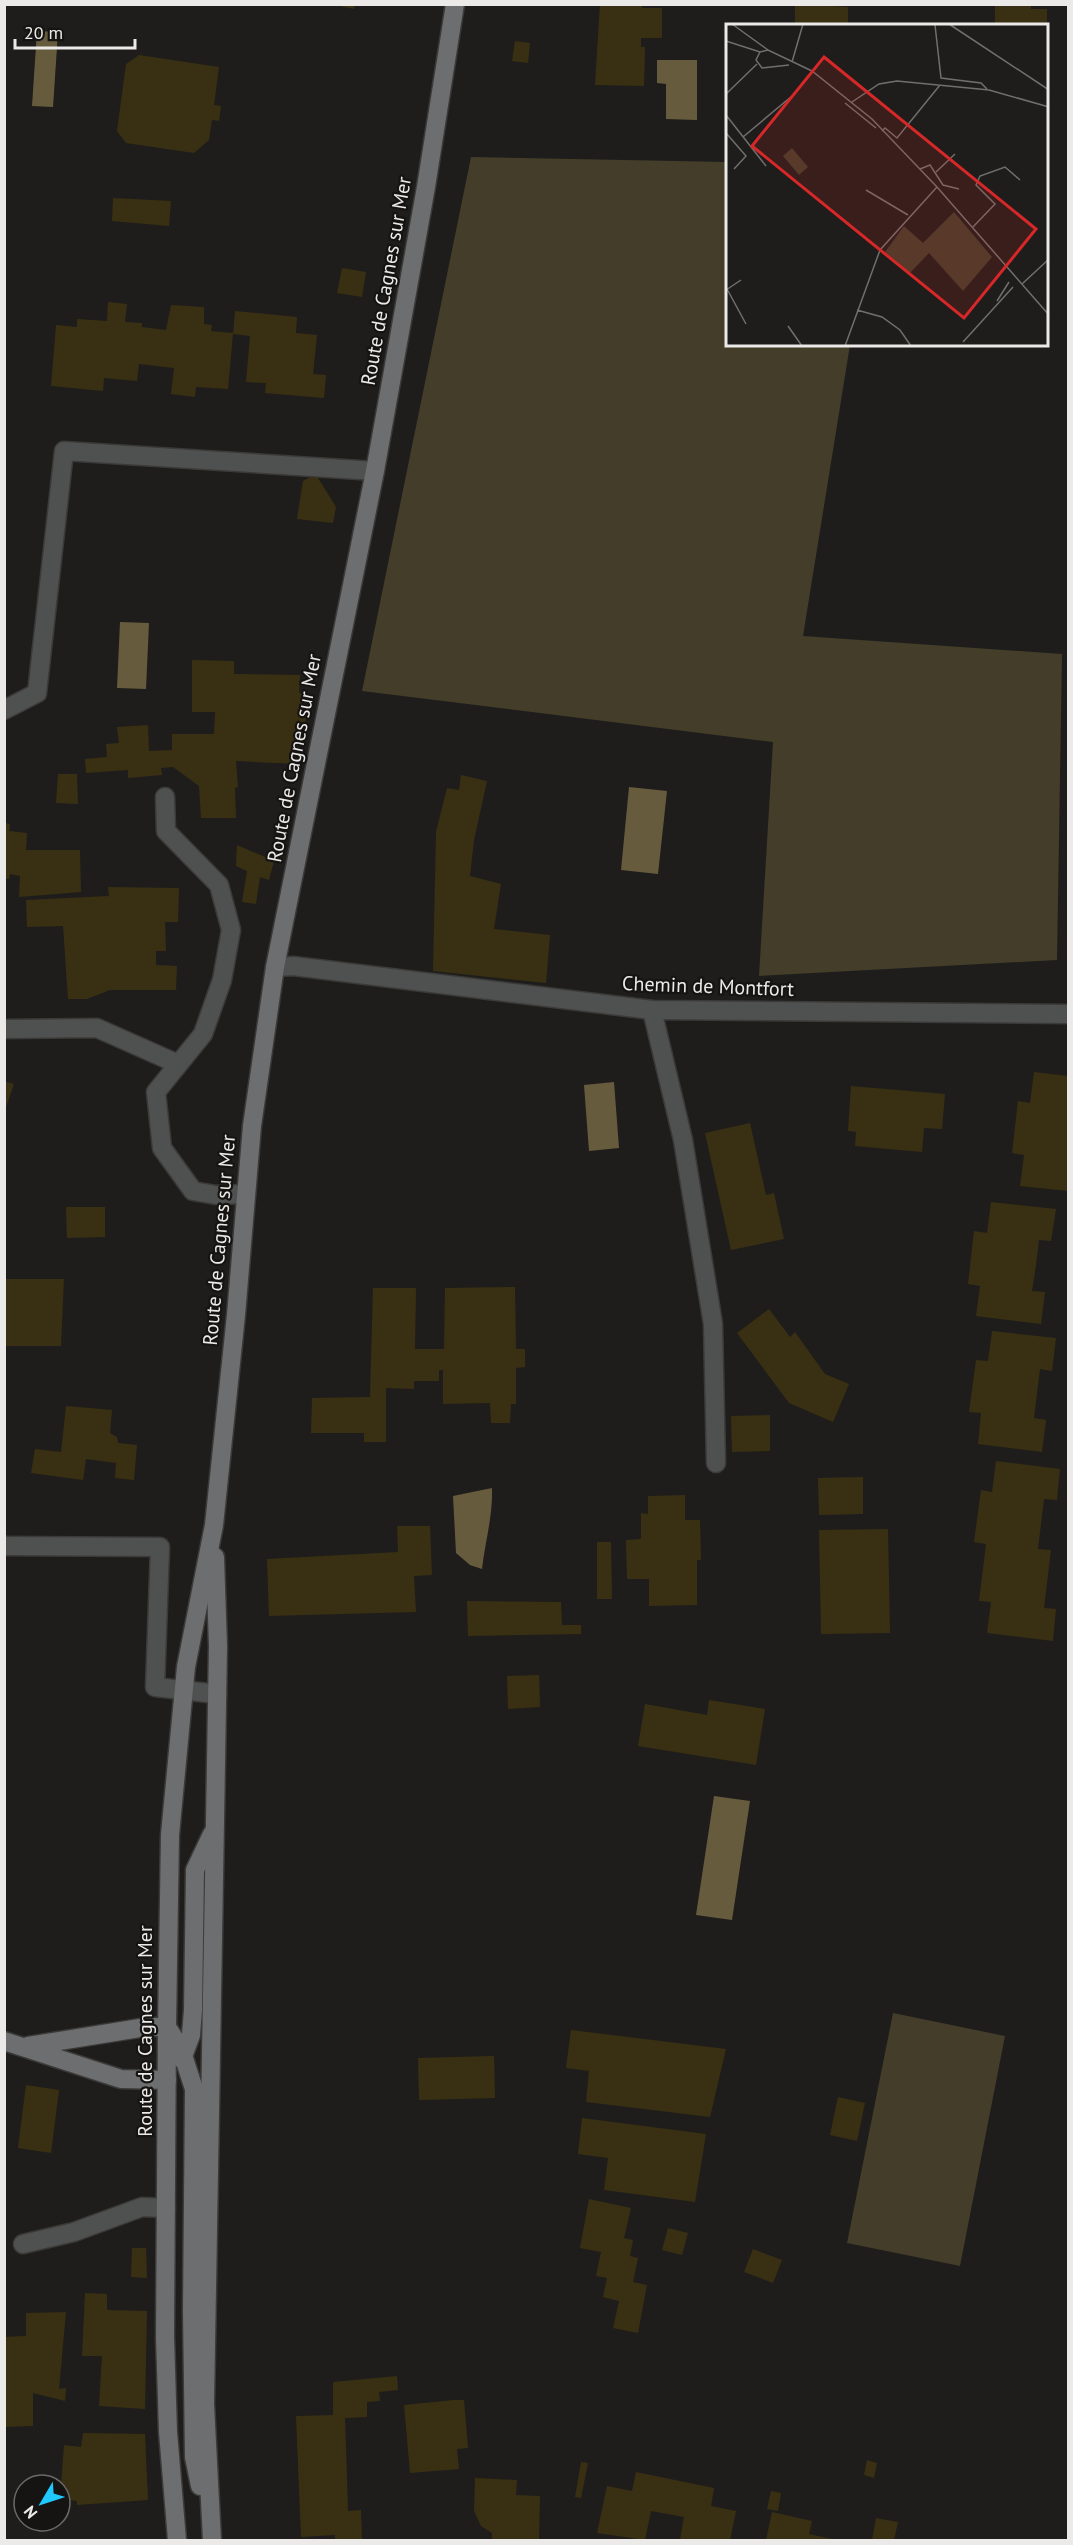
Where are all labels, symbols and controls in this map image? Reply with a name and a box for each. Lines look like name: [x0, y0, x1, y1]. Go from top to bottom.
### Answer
scale bar: [15, 12, 135, 50]
text: 20 m: [24, 21, 63, 44]
inset map: [726, 24, 1049, 346]
street label: Route de Cagnes sur Mer: [355, 174, 417, 387]
street label: Route de Cagnes sur Mer: [261, 652, 327, 864]
street label: Chemin de Montfort: [622, 970, 795, 1002]
street label: Route de Cagnes sur Mer: [197, 1133, 241, 1346]
street label: Route de Cagnes sur Mer: [132, 1925, 158, 2137]
north arrow: [12, 2473, 72, 2533]
text: N: [19, 2502, 41, 2523]

